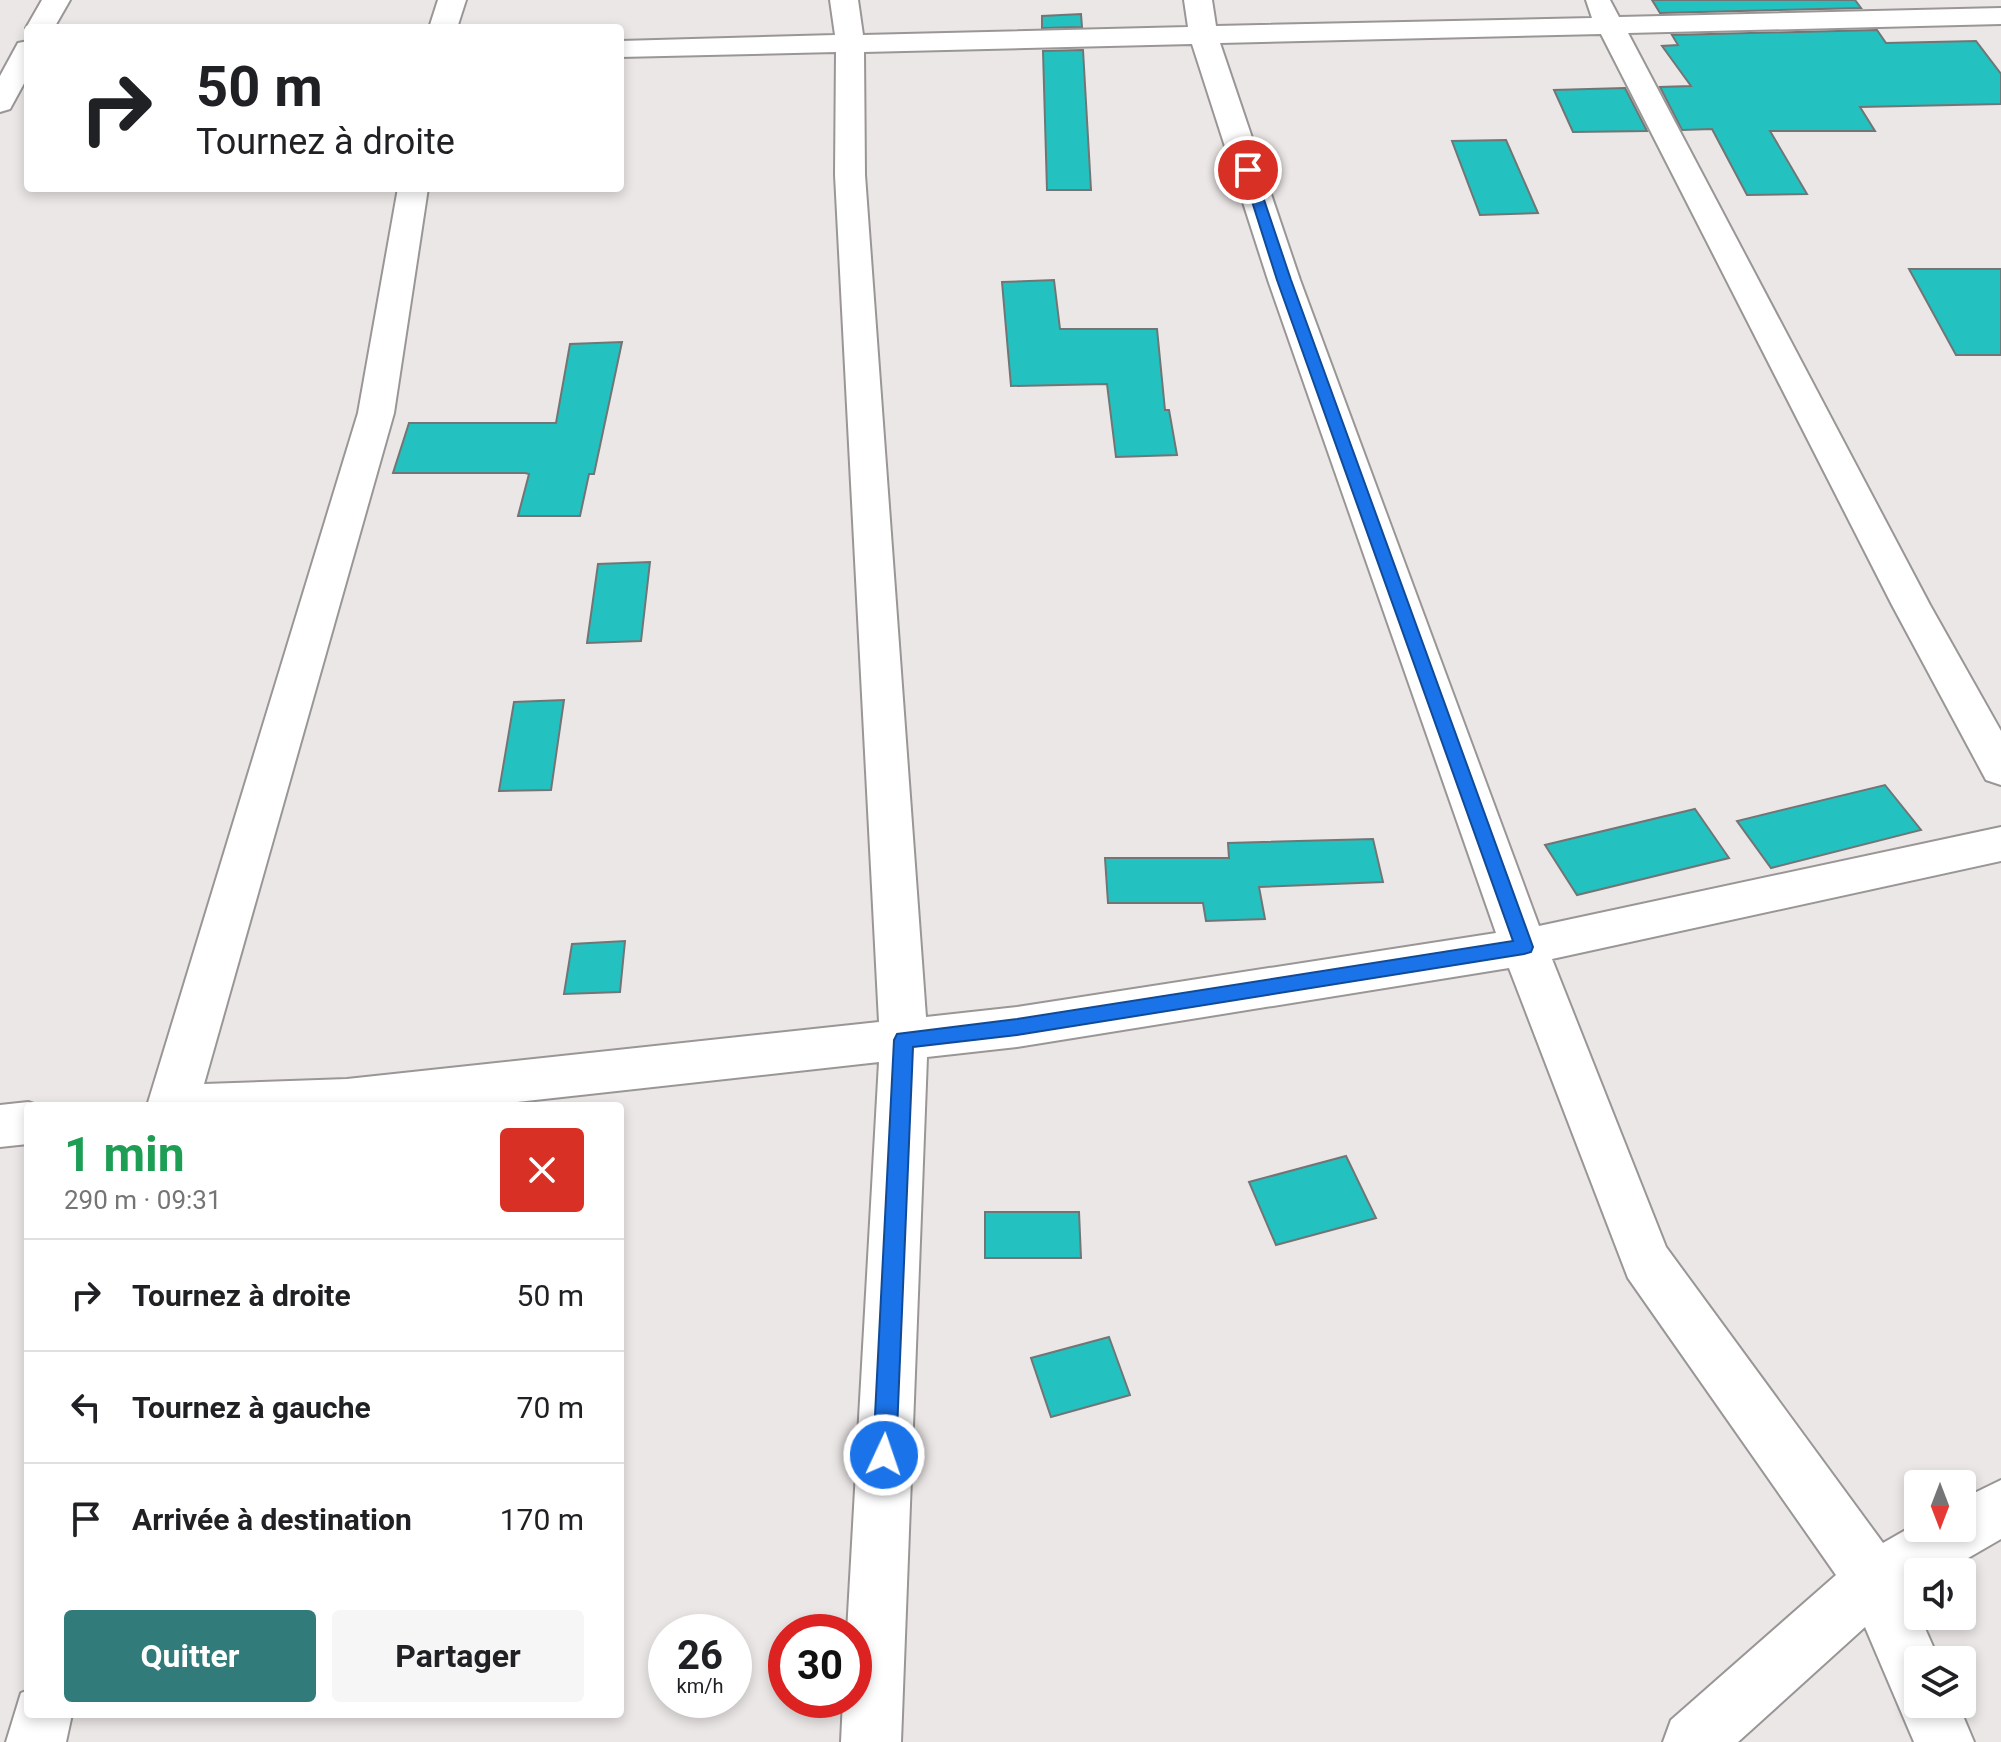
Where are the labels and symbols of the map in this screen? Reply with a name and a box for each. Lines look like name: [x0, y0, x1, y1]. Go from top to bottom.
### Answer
pin: [1214, 136, 1282, 204]
position arrow: [842, 1413, 926, 1497]
north arrow: [1904, 1470, 1976, 1542]
speed limit sign: 30: [768, 1614, 872, 1718]

